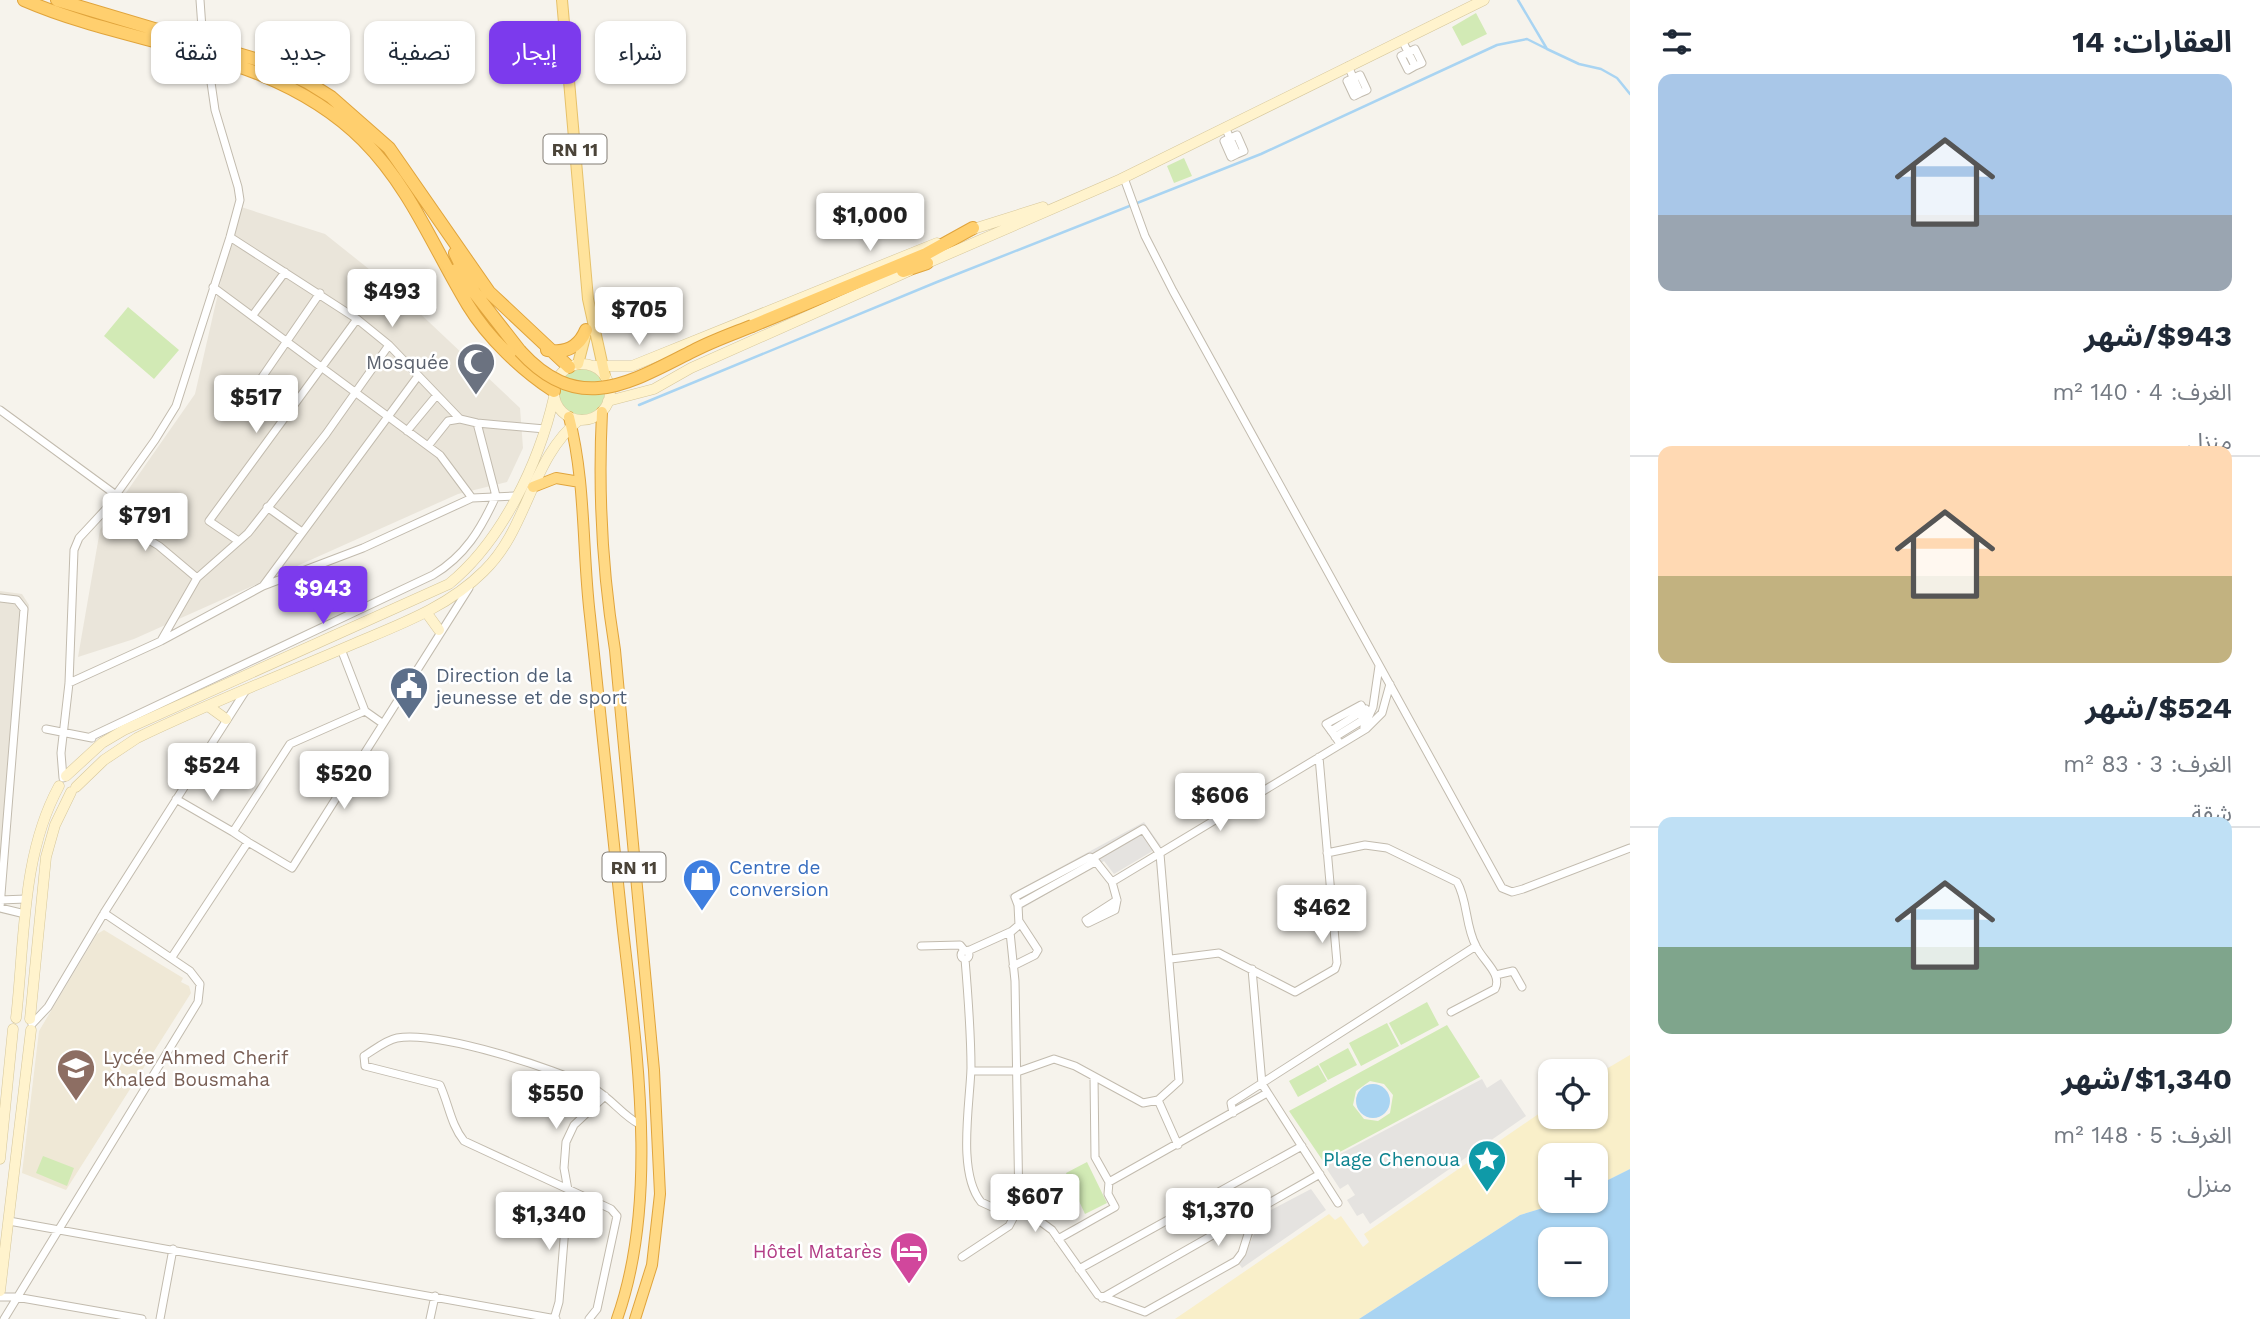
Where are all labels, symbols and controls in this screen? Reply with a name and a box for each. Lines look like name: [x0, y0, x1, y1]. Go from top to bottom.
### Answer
chip: شقة: [151, 21, 241, 84]
chip: جديد: [255, 21, 350, 84]
chip: تصفية: [364, 21, 475, 84]
chip: إيجار: [489, 21, 581, 84]
chip: شراء: [595, 21, 686, 84]
icon: filters: [1658, 23, 1696, 61]
text: العقارات: 14: [2072, 24, 2232, 59]
icon: home: [1882, 119, 2008, 245]
road number: RN 11: [544, 134, 606, 164]
pin: $1,000: [813, 194, 927, 253]
text: $1,000: [832, 202, 908, 229]
pin: $493: [351, 270, 433, 329]
text: $493: [363, 278, 421, 305]
pin: $705: [598, 288, 680, 347]
text: $705: [611, 296, 667, 323]
text: $943/شهر: [2084, 318, 2232, 353]
mosque icon: Mosquée: [455, 341, 497, 396]
place label: Mosquée: [366, 351, 449, 374]
pin: $517: [215, 376, 297, 435]
text: الغرف: 4 · 140 m²: [2052, 379, 2232, 406]
text: $517: [230, 384, 282, 411]
text: منزل: [2187, 428, 2232, 455]
icon: home: [1882, 491, 2008, 617]
pin: $791: [104, 494, 186, 553]
text: $791: [119, 502, 171, 529]
pin: $943: [282, 566, 364, 626]
text: $943: [294, 575, 352, 602]
place label: Direction de la jeunesse et de sport: [434, 664, 627, 709]
public building icon: Direction de la jeunesse et de sport: [388, 665, 430, 720]
text: $524/شهر: [2085, 690, 2232, 725]
pin: $524: [171, 744, 253, 803]
text: الغرف: 3 · 83 m²: [2063, 751, 2232, 778]
text: $524: [184, 752, 240, 779]
pin: $520: [303, 752, 385, 811]
text: $520: [316, 760, 372, 787]
pin: $606: [1179, 774, 1261, 833]
text: $606: [1191, 782, 1249, 809]
text: شقة: [2191, 800, 2232, 827]
road number: RN 11: [602, 852, 666, 882]
place label: Centre de conversion: [729, 856, 829, 901]
shop icon: Centre de conversion: [681, 857, 723, 912]
icon: home: [1882, 862, 2008, 988]
pin: $462: [1281, 886, 1363, 945]
text: $462: [1293, 894, 1351, 921]
place label: Lycée Ahmed Cherif Khaled Bousmaha: [103, 1046, 289, 1091]
school or university icon: Lycée Ahmed Cherif Khaled Bousmaha: [55, 1047, 97, 1102]
map controls: [1538, 1059, 1608, 1297]
button: locate: [1538, 1059, 1608, 1129]
text: $1,340/شهر: [2061, 1061, 2232, 1096]
pin: $550: [515, 1072, 597, 1131]
text: $550: [528, 1080, 584, 1107]
text: الغرف: 5 · 148 m²: [2053, 1122, 2232, 1149]
place icon: Plage Chenoua: [1466, 1138, 1508, 1193]
button: +: [1538, 1143, 1608, 1213]
place label: Plage Chenoua: [1323, 1148, 1460, 1171]
text: منزل: [2187, 1171, 2232, 1198]
pin: $607: [994, 1174, 1076, 1234]
text: $607: [1006, 1183, 1064, 1210]
pin: $1,370: [1161, 1188, 1275, 1248]
pin: $1,340: [492, 1192, 606, 1252]
text: $1,370: [1182, 1197, 1254, 1224]
text: $1,340: [512, 1201, 586, 1228]
button: −: [1538, 1227, 1608, 1297]
hotel icon: Hôtel Matarès: [888, 1230, 930, 1285]
place label: Hôtel Matarès: [753, 1240, 882, 1263]

